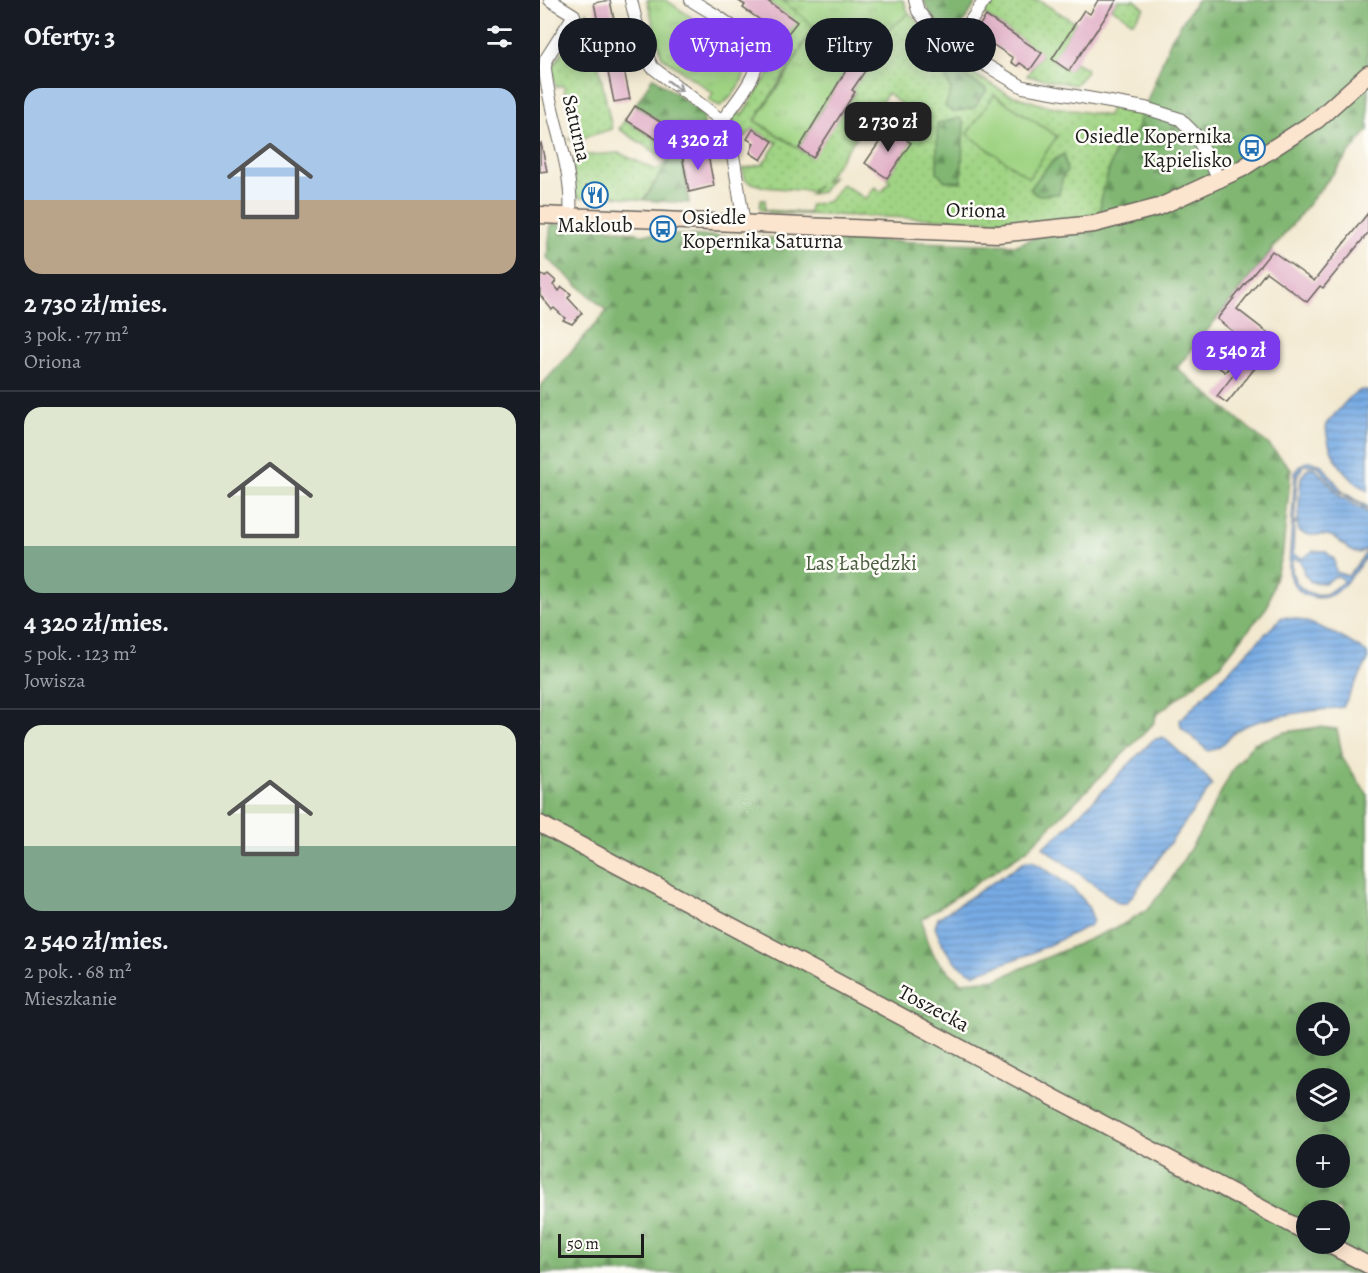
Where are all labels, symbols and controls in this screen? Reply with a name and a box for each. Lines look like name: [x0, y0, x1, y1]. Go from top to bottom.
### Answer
chip: Kupno: [558, 18, 657, 72]
chip: Wynajem: [669, 18, 793, 72]
chip: Filtry: [805, 18, 893, 72]
chip: Nowe: [905, 18, 996, 72]
text: Oferty: 3: [24, 19, 115, 54]
icon: filters: [483, 20, 516, 53]
one-way arrow: [667, 79, 683, 92]
street label: Saturna: [556, 92, 598, 165]
pin: 2 730 zł: [826, 102, 950, 153]
text: 2 730 zł: [858, 108, 918, 135]
pin: 4 320 zł: [636, 120, 760, 171]
place label: Osiedle Kopernika Kąpielisko: [1075, 122, 1232, 174]
text: 4 320 zł: [668, 126, 728, 153]
icon: home: [216, 127, 324, 235]
bus stop icon: Osiedle Kopernika Kąpielisko: [1237, 133, 1267, 163]
restaurant icon: Makloub: [580, 180, 610, 210]
street label: Oriona: [946, 195, 1007, 225]
place label: Osiedle Kopernika Saturna: [682, 203, 843, 255]
place label: Makloub: [557, 211, 633, 239]
bus stop icon: Osiedle Kopernika Saturna: [648, 214, 678, 244]
text: 2 730 zł/mies.: [24, 286, 168, 321]
text: 3 pok. · 77 m²: [24, 321, 128, 348]
pin: 2 540 zł: [1174, 331, 1298, 382]
text: 2 540 zł: [1206, 337, 1266, 364]
text: Oriona: [24, 348, 81, 375]
icon: home: [216, 446, 324, 554]
park label: Las Łabędzki: [805, 549, 917, 577]
text: 4 320 zł/mies.: [24, 605, 169, 640]
text: 5 pok. · 123 m²: [24, 640, 136, 667]
text: Jowisza: [24, 667, 86, 694]
icon: home: [216, 764, 324, 872]
text: 2 540 zł/mies.: [24, 923, 169, 958]
text: 2 pok. · 68 m²: [24, 958, 132, 985]
street label: Toszecka: [893, 978, 975, 1039]
text: Mieszkanie: [24, 985, 117, 1012]
map controls: [1296, 1002, 1350, 1254]
button: locate: [1296, 1002, 1350, 1056]
button: layers: [1296, 1068, 1350, 1122]
button: +: [1296, 1134, 1350, 1188]
button: −: [1296, 1200, 1350, 1254]
scale bar: [558, 1231, 644, 1258]
text: 50 m: [567, 1233, 599, 1255]

